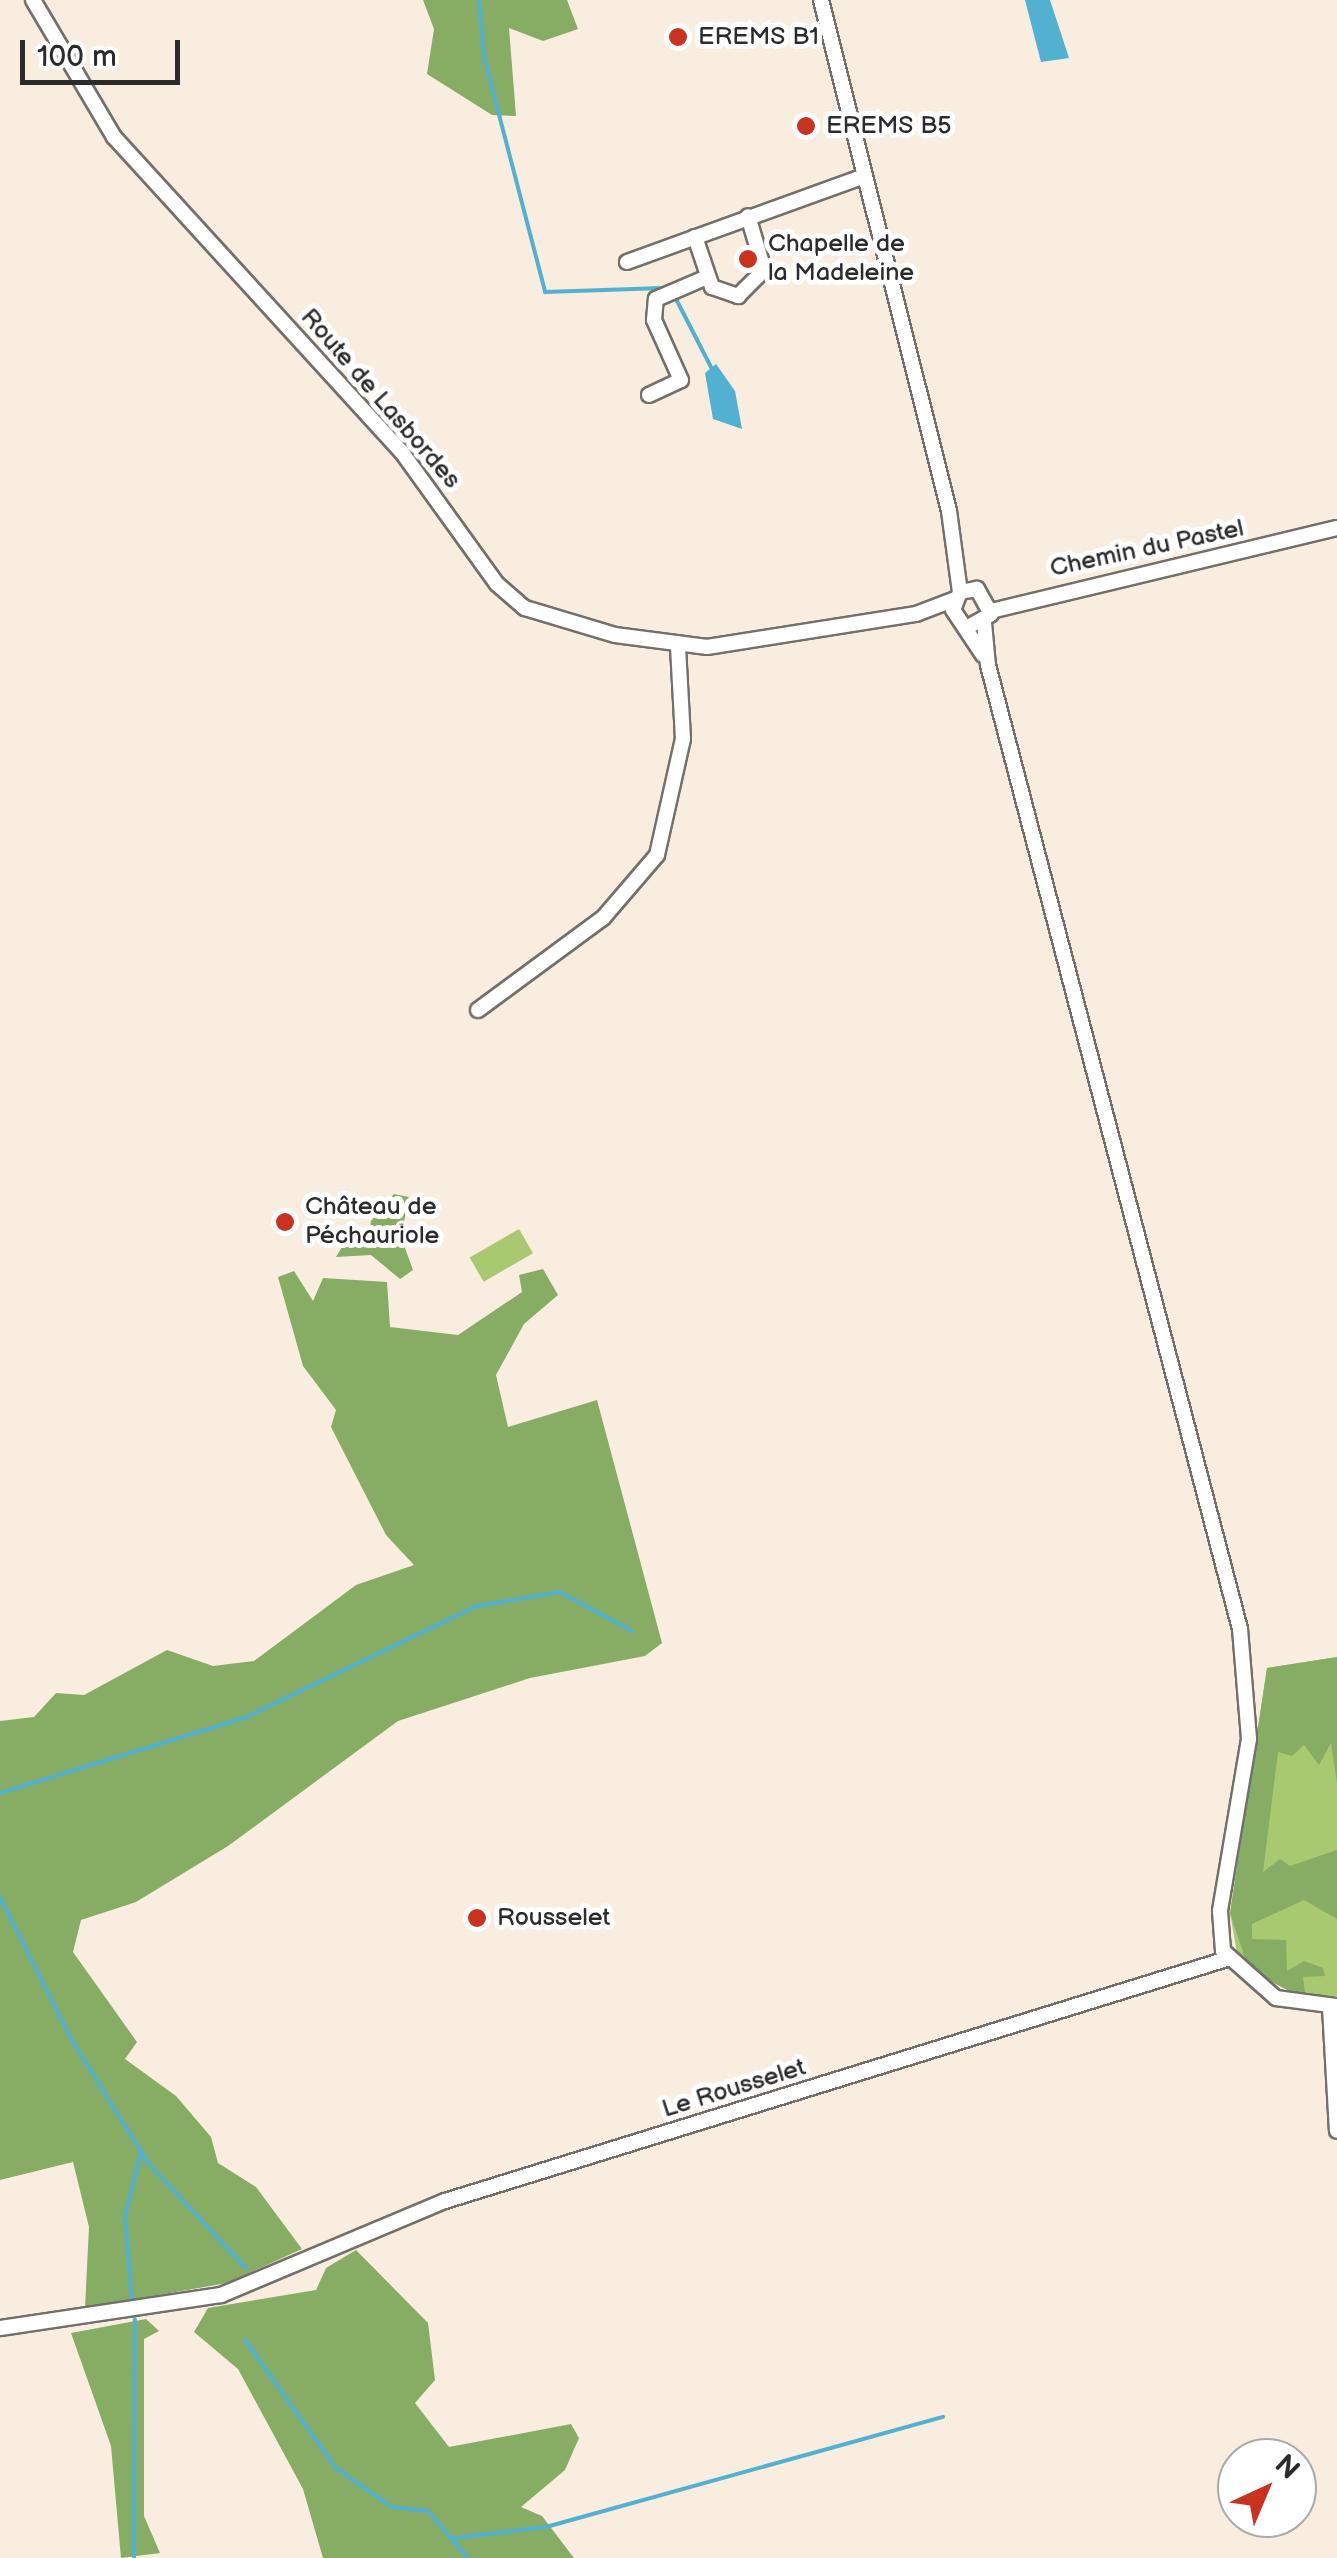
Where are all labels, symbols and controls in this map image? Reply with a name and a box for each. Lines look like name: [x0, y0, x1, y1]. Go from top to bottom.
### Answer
scale bar: [25, 20, 185, 82]
place label: EREMS B1: [698, 22, 819, 52]
marker: EREMS B1: [667, 26, 689, 48]
text: 100 m: [37, 39, 117, 75]
place label: EREMS B5: [826, 111, 952, 141]
marker: EREMS B5: [795, 115, 817, 137]
place label: Chapelle de la Madeleine: [768, 230, 914, 289]
marker: Chapelle de la Madeleine: [737, 248, 759, 270]
street label: Route de Lasbordes: [294, 303, 466, 495]
street label: Chemin du Pastel: [1047, 514, 1247, 584]
place label: Château de Péchauriole: [305, 1193, 439, 1252]
marker: Château de Péchauriole: [274, 1211, 296, 1233]
place label: Rousselet: [497, 1903, 610, 1933]
marker: Rousselet: [466, 1907, 488, 1929]
street label: Le Rousselet: [659, 2053, 809, 2125]
north arrow: [1217, 2438, 1317, 2538]
text: N: [1268, 2448, 1306, 2487]

